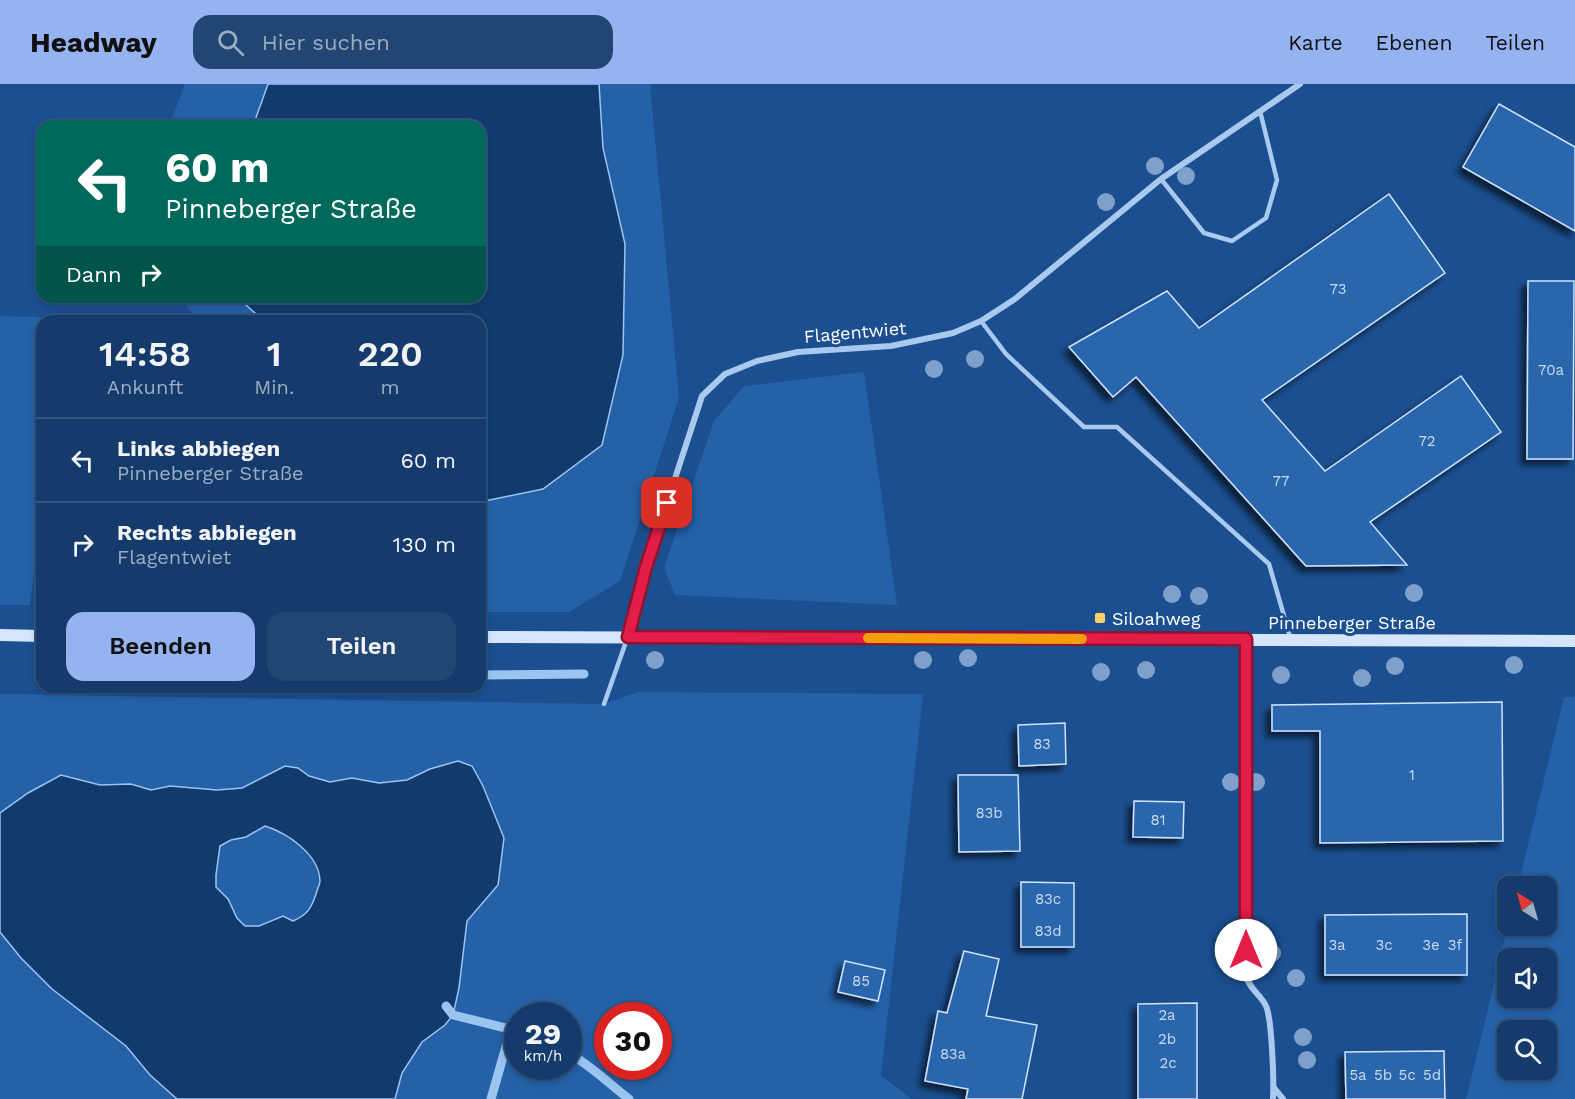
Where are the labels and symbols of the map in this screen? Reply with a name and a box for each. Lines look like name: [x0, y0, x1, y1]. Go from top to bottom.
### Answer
house number: 73: [1329, 280, 1347, 298]
street label: Flagentwiet: [803, 317, 908, 347]
house number: 70a: [1538, 361, 1564, 379]
house number: 72: [1418, 432, 1436, 450]
house number: 77: [1273, 472, 1289, 490]
pin: [641, 477, 692, 528]
place label: Siloahweg: [1112, 608, 1201, 629]
marker: Siloahweg: [1093, 611, 1107, 625]
street label: Pinneberger Straße: [1268, 612, 1436, 633]
house number: 83: [1033, 735, 1051, 753]
house number: 1: [1409, 766, 1415, 784]
house number: 83b: [975, 804, 1003, 822]
house number: 81: [1150, 811, 1166, 829]
north arrow: [1497, 876, 1557, 936]
house number: 83c: [1035, 890, 1061, 908]
position arrow: [1214, 918, 1278, 982]
house number: 83d: [1034, 922, 1062, 940]
house number: 3a: [1328, 936, 1346, 954]
house number: 3c: [1375, 936, 1393, 954]
house number: 3e: [1422, 936, 1440, 954]
house number: 3f: [1448, 936, 1462, 954]
house number: 85: [852, 972, 870, 990]
speed limit sign: 30: [594, 1002, 672, 1080]
house number: 2a: [1158, 1006, 1176, 1024]
house number: 2b: [1158, 1030, 1176, 1048]
house number: 83a: [940, 1045, 967, 1063]
house number: 2c: [1159, 1054, 1177, 1072]
house number: 5a: [1349, 1066, 1367, 1084]
house number: 5b: [1374, 1066, 1392, 1084]
house number: 5c: [1398, 1066, 1416, 1084]
house number: 5d: [1423, 1066, 1441, 1084]

